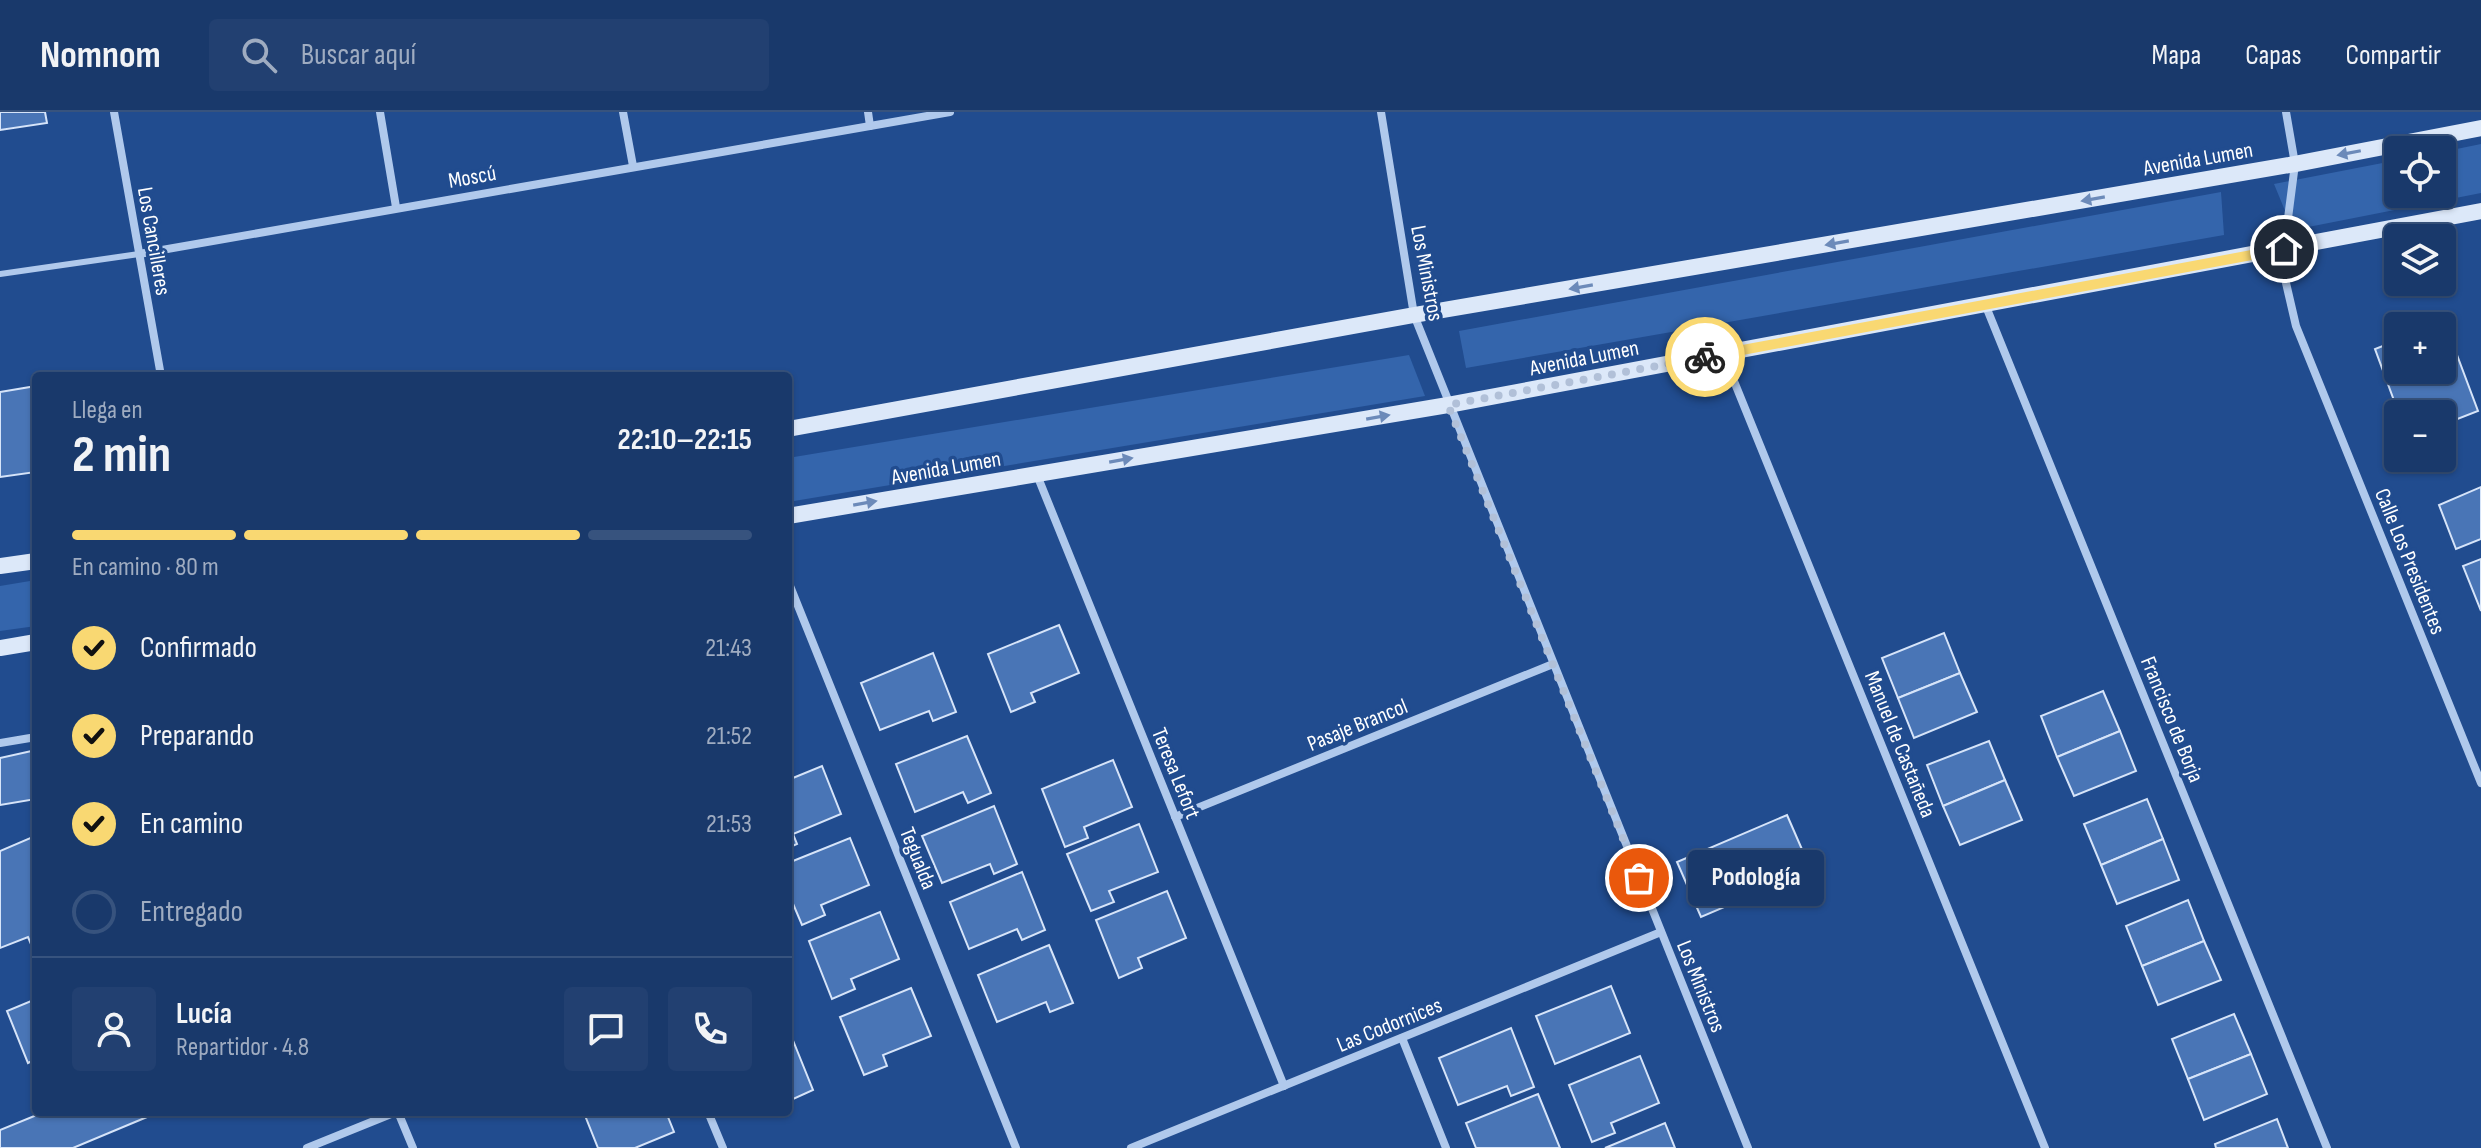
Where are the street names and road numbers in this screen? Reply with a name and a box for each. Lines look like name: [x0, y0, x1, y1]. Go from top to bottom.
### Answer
street label: Avenida Lumen: [2140, 137, 2255, 183]
street label: Moscú: [446, 160, 498, 195]
street label: Los Cancilleres: [131, 185, 176, 297]
street label: Los Ministros: [1404, 223, 1449, 323]
street label: Avenida Lumen: [1526, 335, 1641, 382]
street label: Avenida Lumen: [888, 446, 1003, 492]
street label: Calle Los Presidentes: [2368, 485, 2451, 638]
street label: Francisco de Borja: [2134, 653, 2209, 786]
street label: Manuel de Castañeda: [1858, 667, 1941, 822]
street label: Pasaje Brancol: [1304, 693, 1412, 758]
street label: Teresa Lefort: [1145, 724, 1206, 823]
street label: Tegualda: [893, 824, 942, 894]
street label: Los Ministros: [1670, 937, 1731, 1037]
street label: Las Codornices: [1333, 992, 1446, 1059]

